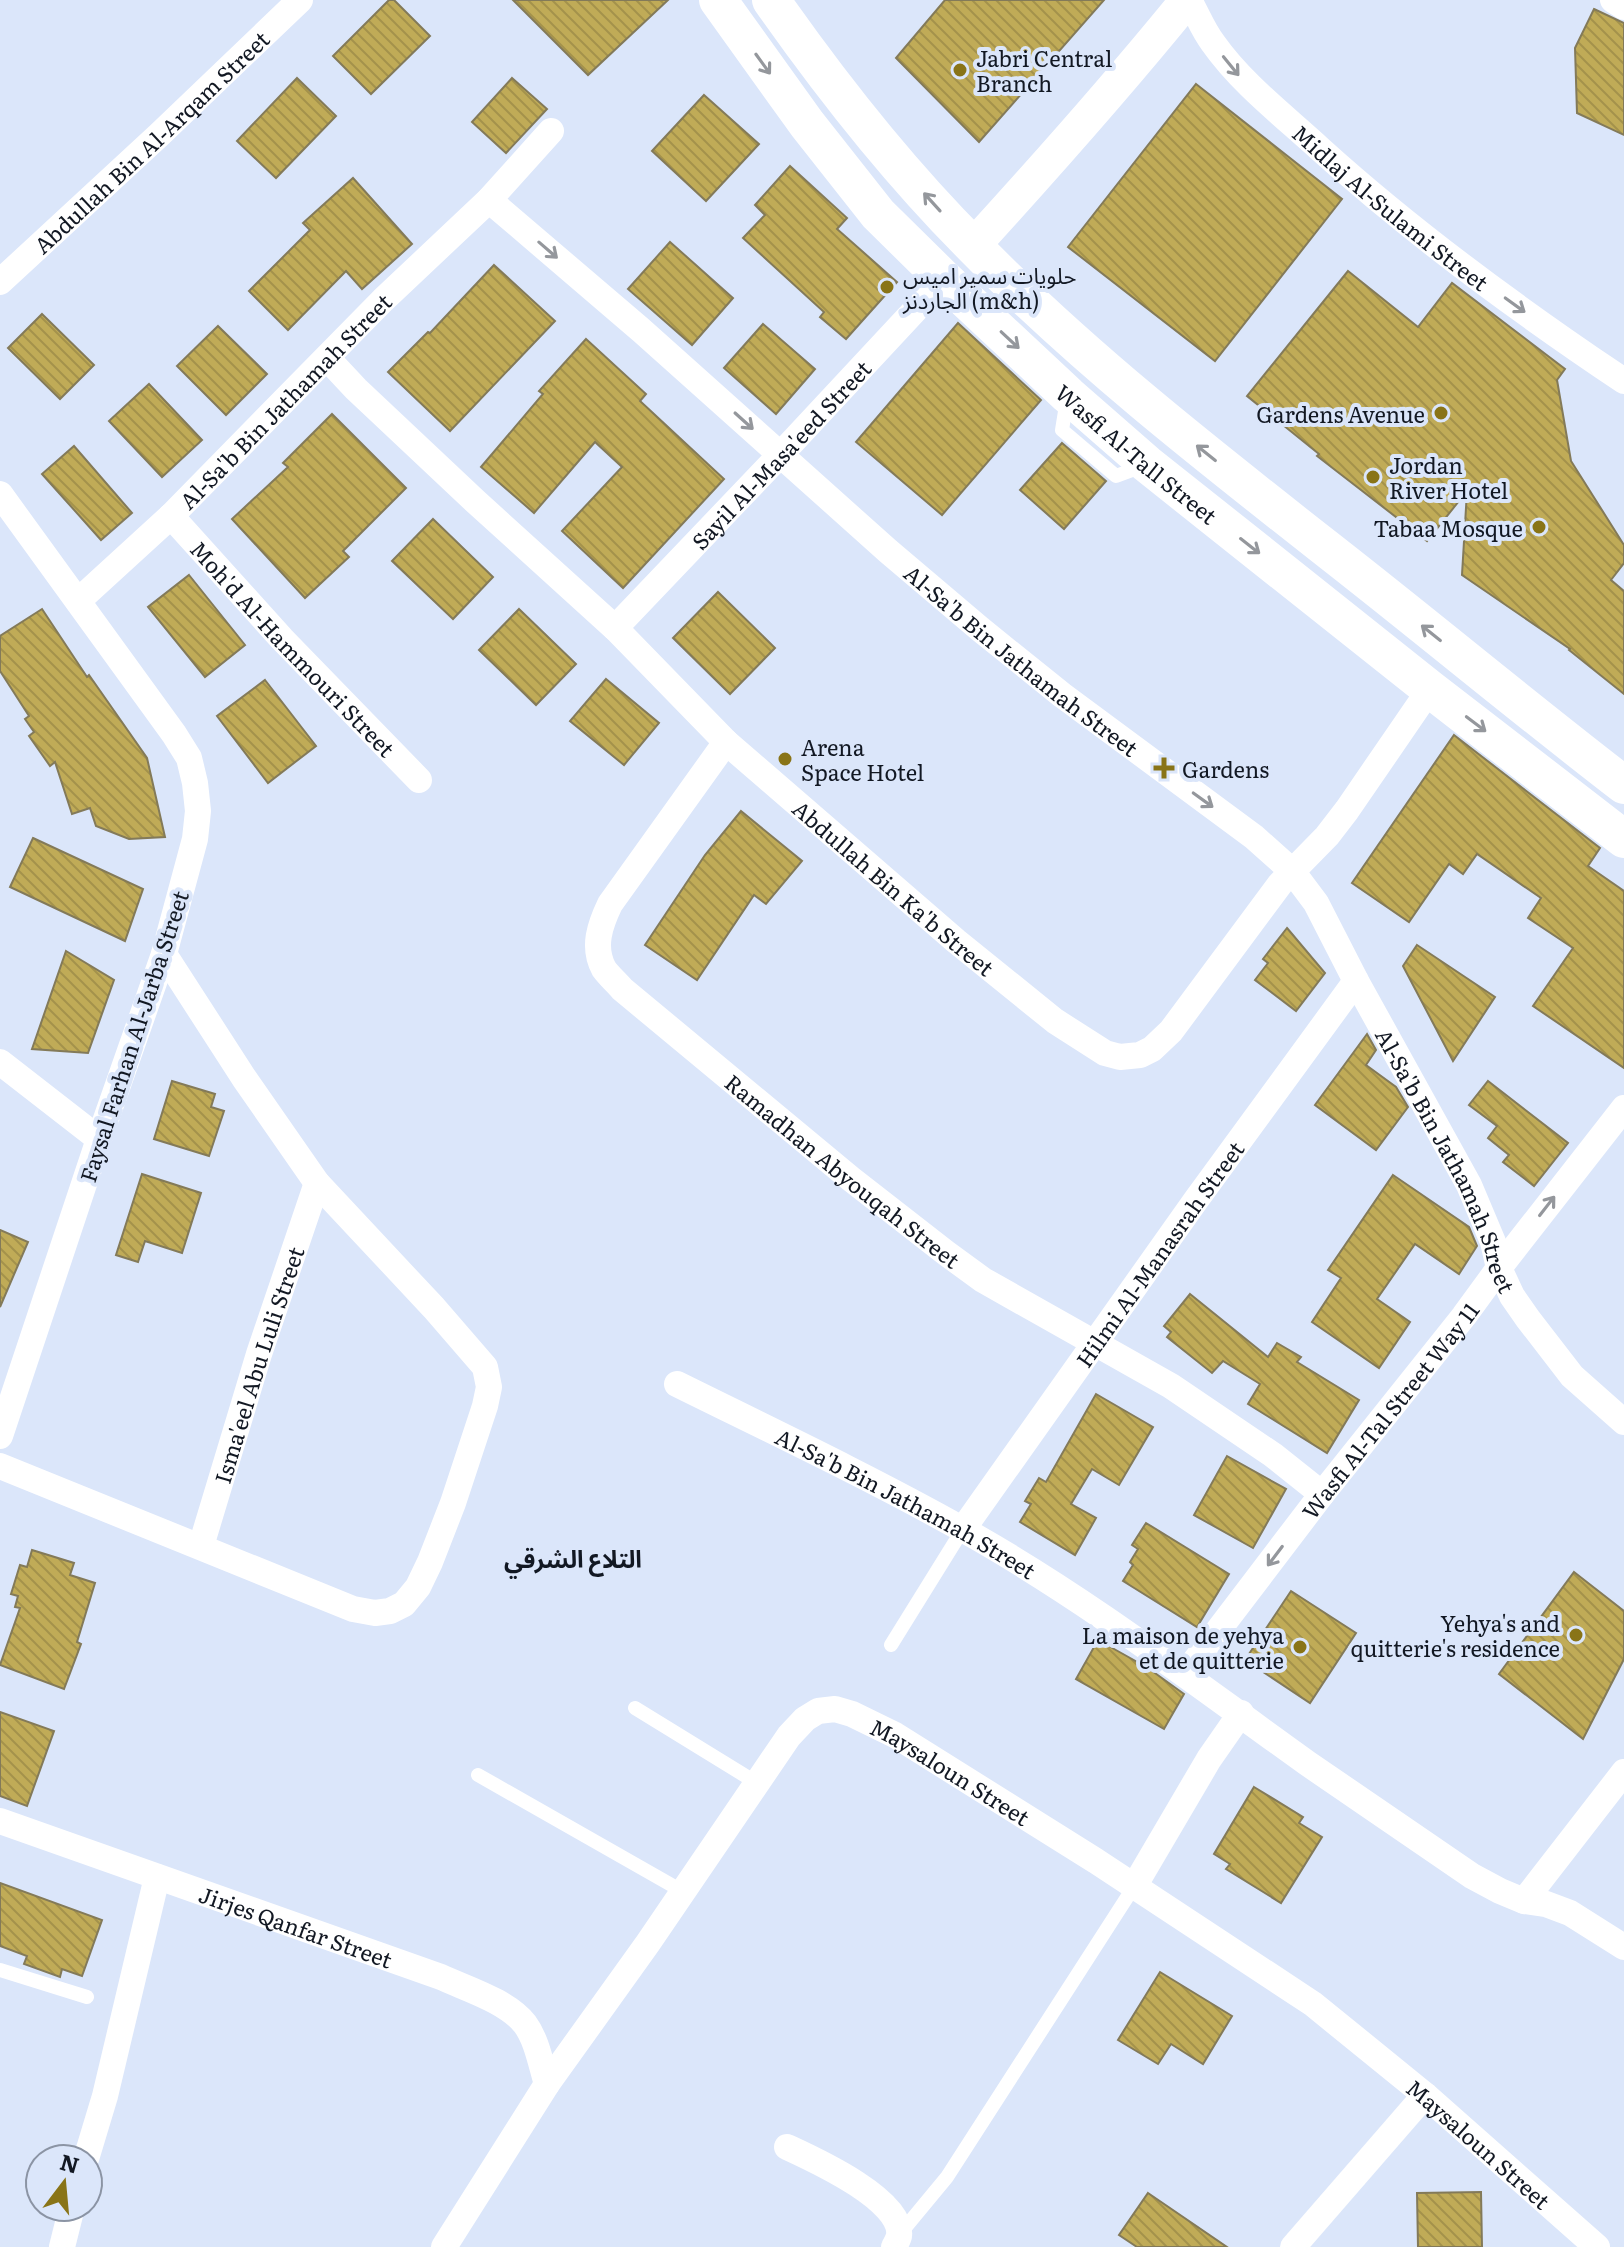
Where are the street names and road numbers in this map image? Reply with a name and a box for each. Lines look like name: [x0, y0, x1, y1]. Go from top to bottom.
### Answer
street label: Abdullah Bin Al-Arqam Street: [25, 22, 276, 260]
street label: Midlaj Al-Sulami Street: [1286, 116, 1496, 298]
street label: Al-Sa'b Bin Jathamah Street: [171, 285, 398, 516]
street label: Sayil Al-Masa'eed Street: [683, 352, 878, 556]
street label: Wasfi Al-Tall Street: [1049, 375, 1225, 531]
street label: Moh'd Al-Hammouri Street: [184, 532, 404, 763]
street label: Al-Sa'b Bin Jathamah Street: [898, 556, 1146, 763]
street label: Abdullah Bin Ka'b Street: [786, 791, 1002, 983]
street label: Faysal Farhan Al-Jarba Street: [70, 886, 196, 1186]
street label: Al-Sa'b Bin Jathamah Street: [1369, 1022, 1525, 1298]
street label: Ramadhan Abyouqah Street: [718, 1065, 968, 1275]
street label: Hilmi Al-Manasrah Street: [1067, 1133, 1251, 1373]
street label: Isma'eel Abu Luli Street: [204, 1242, 311, 1487]
street label: Wasfi Al-Tal Street Way 11: [1293, 1295, 1486, 1525]
street label: Al-Sa'b Bin Jathamah Street: [770, 1419, 1043, 1586]
street label: Maysaloun Street: [865, 1709, 1037, 1832]
street label: Jirjes Qanfar Street: [195, 1876, 397, 1975]
street label: Maysaloun Street: [1400, 2071, 1559, 2216]

